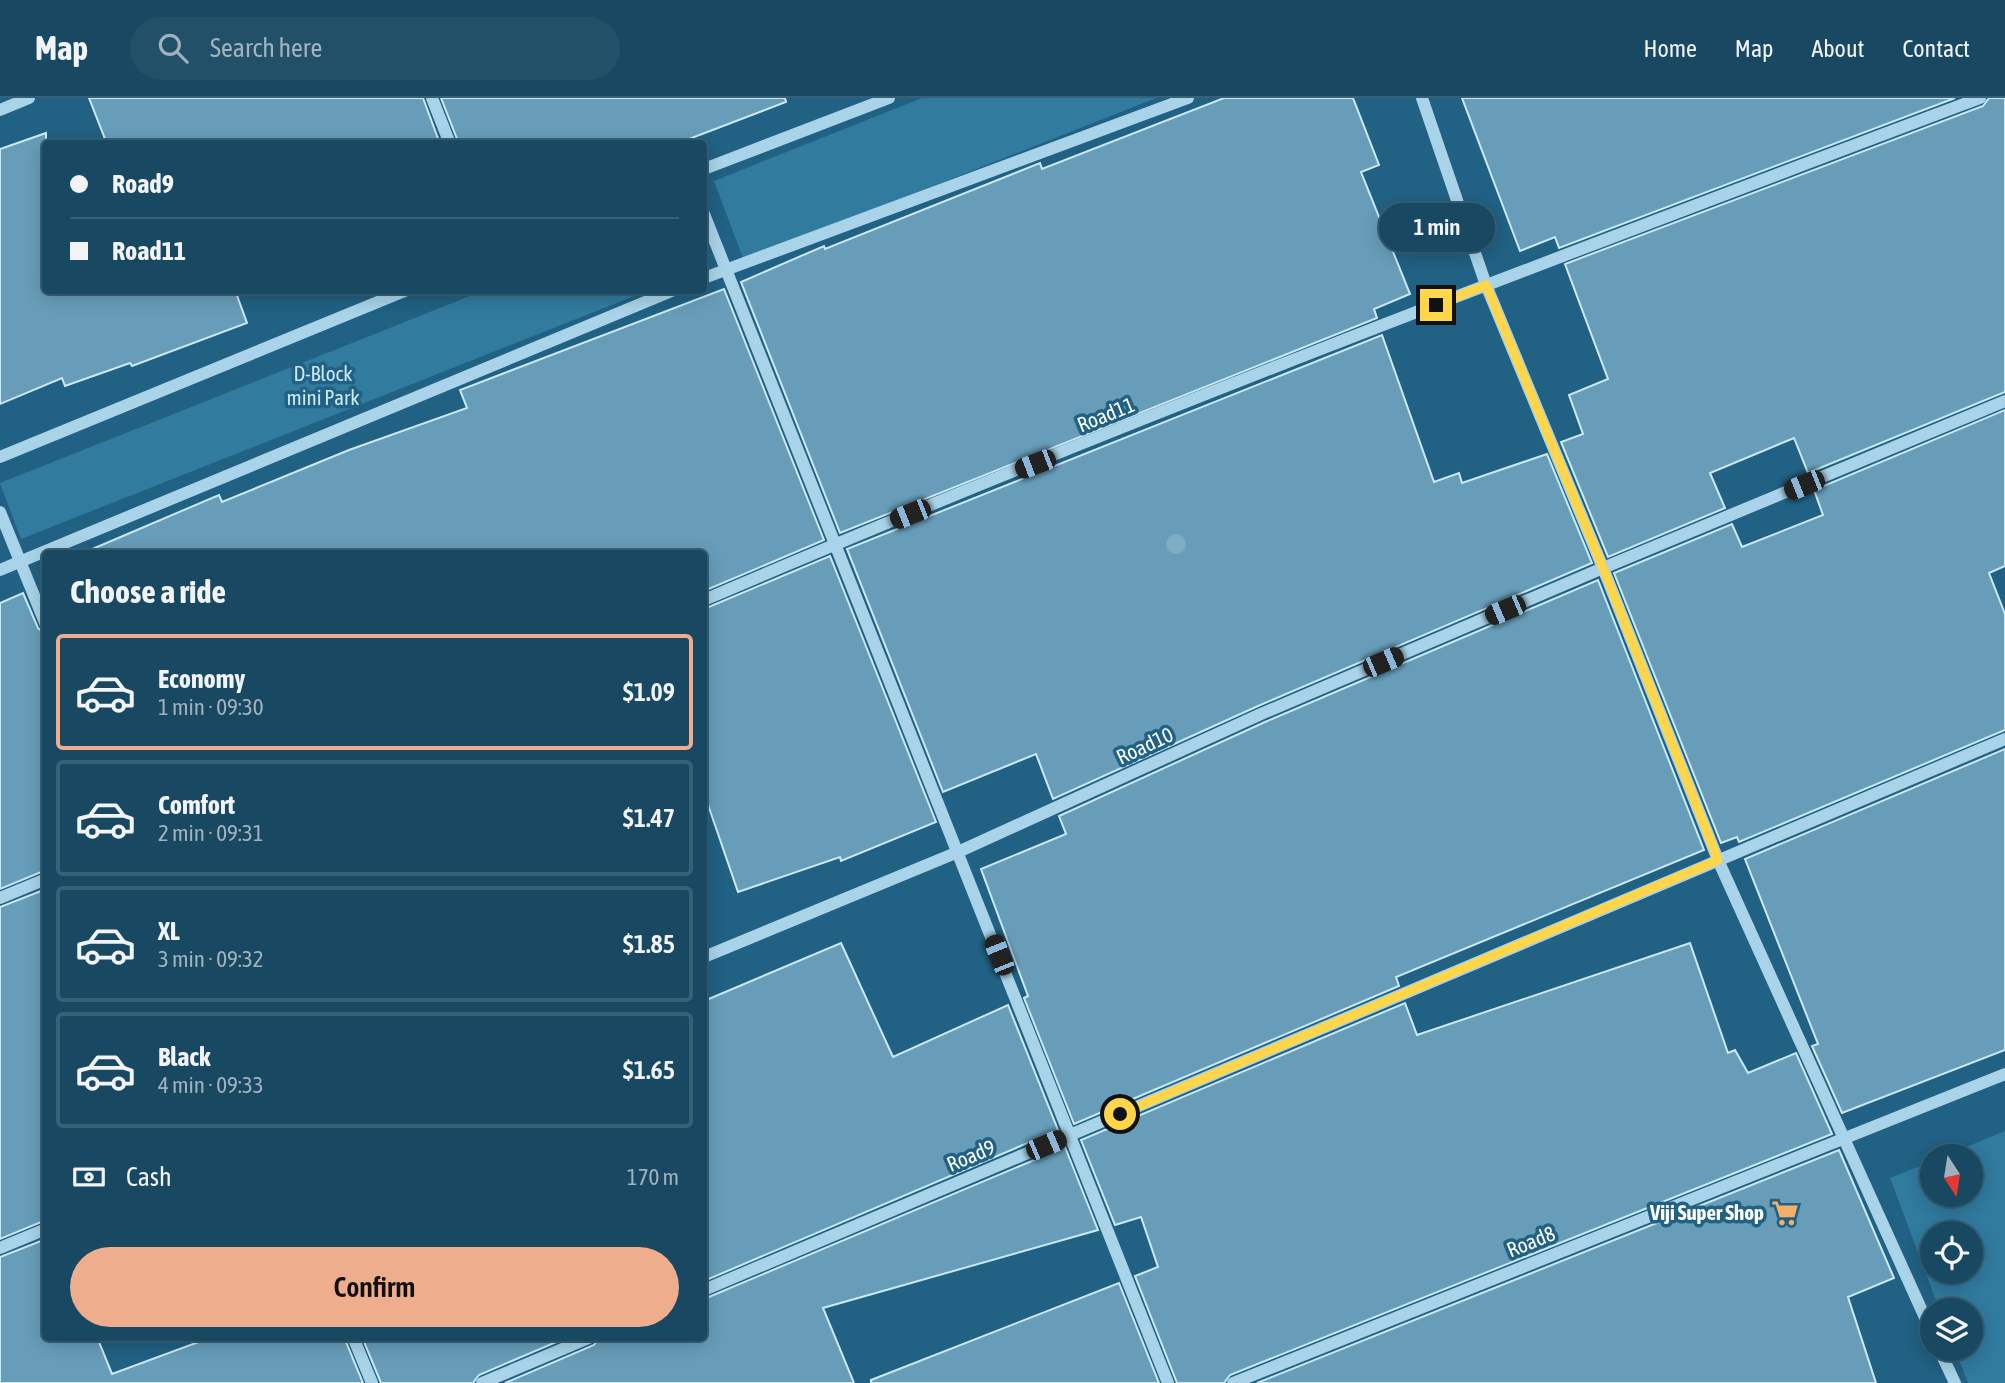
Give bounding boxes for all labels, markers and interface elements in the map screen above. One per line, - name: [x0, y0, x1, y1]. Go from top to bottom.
- search box: [130, 17, 620, 80]
- text: Map: [35, 29, 88, 67]
- icon: search: [154, 29, 192, 67]
- text: Search here: [210, 33, 322, 63]
- text: Home: [1643, 35, 1697, 62]
- text: Map: [1735, 35, 1773, 62]
- text: About: [1811, 35, 1864, 62]
- text: Contact: [1902, 35, 1970, 62]
- text: Road9: [112, 169, 174, 199]
- callout: 1 min: [1378, 204, 1494, 252]
- text: 1 min: [1414, 214, 1460, 240]
- text: Road11: [112, 236, 186, 266]
- route end: [1420, 289, 1452, 321]
- park label: D-Block mini Park: [287, 361, 359, 409]
- street label: Road11: [1073, 392, 1138, 436]
- car: [1012, 447, 1059, 481]
- car: [1781, 467, 1828, 503]
- car: [887, 496, 934, 532]
- text: Choose a ride: [70, 573, 226, 610]
- car: [1482, 592, 1529, 628]
- car: [1360, 644, 1407, 680]
- icon: car: [74, 661, 137, 724]
- text: Economy: [158, 664, 245, 694]
- text: $1.09: [623, 677, 675, 707]
- text: 1 min · 09:30: [158, 694, 264, 720]
- street label: Road10: [1112, 722, 1177, 769]
- icon: car: [74, 787, 137, 850]
- text: Comfort: [158, 790, 235, 820]
- text: $1.47: [623, 803, 675, 833]
- text: 2 min · 09:31: [158, 820, 264, 846]
- icon: car: [74, 913, 137, 976]
- text: XL: [158, 916, 180, 946]
- text: $1.85: [623, 929, 675, 959]
- car: [982, 932, 1017, 978]
- text: 3 min · 09:32: [158, 946, 264, 972]
- icon: car: [74, 1039, 137, 1102]
- text: Black: [158, 1042, 210, 1072]
- text: $1.65: [623, 1055, 675, 1085]
- text: 4 min · 09:33: [158, 1072, 264, 1098]
- route start: [1104, 1098, 1136, 1130]
- car: [1023, 1127, 1070, 1163]
- street label: Road9: [943, 1134, 998, 1176]
- north arrow: [1920, 1144, 1983, 1208]
- map controls: [1920, 1144, 1983, 1361]
- icon: cash: [70, 1158, 108, 1196]
- text: Cash: [126, 1162, 172, 1192]
- text: 170 m: [627, 1164, 679, 1190]
- supermarket icon: Viji Super Shop: [1770, 1198, 1800, 1228]
- place label: Viji Super Shop: [1649, 1200, 1764, 1224]
- street label: Road8: [1503, 1221, 1558, 1262]
- button: locate: [1920, 1221, 1983, 1284]
- button: Confirm: [70, 1247, 679, 1327]
- button: layers: [1920, 1298, 1983, 1361]

